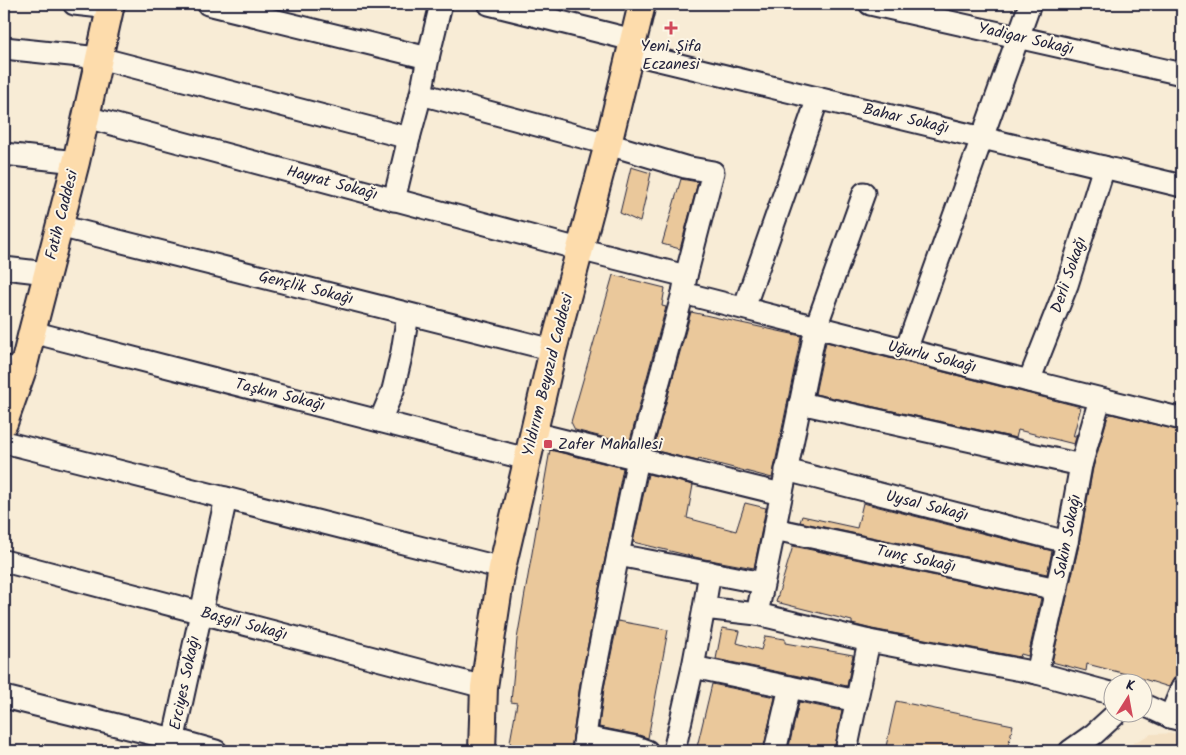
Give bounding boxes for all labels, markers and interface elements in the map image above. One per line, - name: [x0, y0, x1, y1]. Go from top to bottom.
- street label: Yadigar Sokağı: [976, 16, 1076, 62]
- marker: Yeni Şifa Eczanesi: [665, 22, 677, 34]
- place label: Yeni Şifa Eczanesi: [640, 34, 702, 77]
- street label: Bahar Sokağı: [860, 97, 952, 141]
- street label: Hayrat Sokağı: [284, 159, 380, 207]
- street label: Fatih Caddesi: [39, 166, 86, 263]
- street label: Derli Sokağı: [1044, 233, 1094, 317]
- street label: Gençlik Sokağı: [256, 264, 356, 312]
- street label: Yıldırım Beyazıd Caddesi: [516, 290, 581, 459]
- street label: Uğurlu Sokağı: [885, 334, 979, 380]
- street label: Taşkın Sokağı: [232, 372, 328, 418]
- place label: Zafer Mahallesi: [558, 432, 663, 457]
- marker: Zafer Mahallesi: [542, 438, 554, 450]
- street label: Uysal Sokağı: [883, 484, 971, 528]
- street label: Sakin Sokağı: [1048, 492, 1088, 580]
- street label: Tunç Sokağı: [874, 538, 958, 580]
- street label: Başgil Sokağı: [198, 600, 290, 648]
- street label: Erciyes Sokağı: [163, 633, 207, 733]
- north arrow: [1104, 672, 1154, 722]
- text: K: [1124, 675, 1137, 698]

